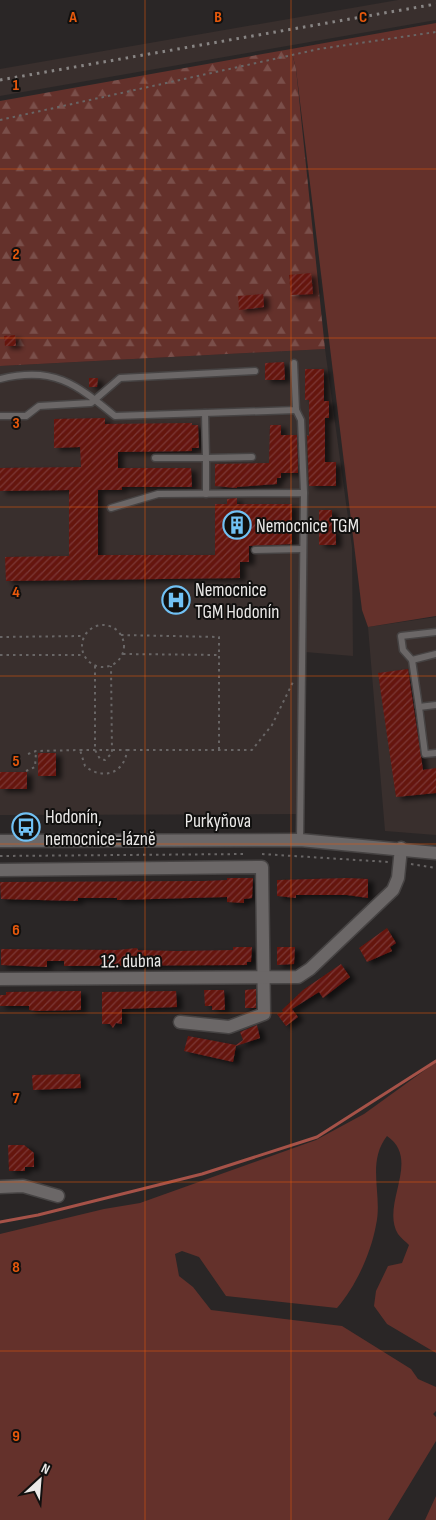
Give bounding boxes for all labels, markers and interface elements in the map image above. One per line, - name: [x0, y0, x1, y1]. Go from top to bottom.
- text: A: [68, 8, 77, 27]
- text: B: [214, 8, 222, 27]
- text: C: [359, 8, 367, 27]
- text: 1: [13, 76, 20, 95]
- text: 2: [12, 245, 20, 264]
- text: 3: [12, 414, 20, 433]
- building icon: Nemocnice TGM: [222, 510, 252, 540]
- place label: Nemocnice TGM: [256, 515, 359, 538]
- place label: Nemocnice TGM Hodonín: [195, 579, 279, 624]
- text: 4: [12, 583, 20, 602]
- hospital icon: Nemocnice TGM Hodonín: [161, 585, 191, 615]
- text: 5: [12, 752, 20, 771]
- place label: Hodonín, nemocnice-lázně: [45, 806, 156, 851]
- street label: Purkyňova: [185, 810, 251, 833]
- bus stop icon: Hodonín, nemocnice-lázně: [11, 812, 41, 842]
- text: 6: [12, 921, 20, 940]
- street label: 12. dubna: [101, 949, 161, 974]
- text: 7: [13, 1089, 20, 1108]
- text: 8: [12, 1258, 20, 1277]
- text: 9: [12, 1427, 20, 1446]
- north arrow: [15, 1455, 65, 1505]
- text: N: [38, 1459, 53, 1478]

